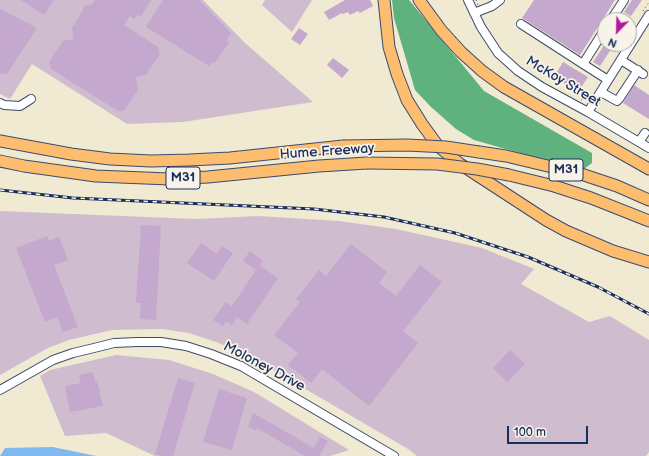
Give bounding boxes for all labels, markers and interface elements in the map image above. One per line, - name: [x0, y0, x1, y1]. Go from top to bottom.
- north arrow: [597, 12, 637, 52]
- text: N: [606, 35, 619, 50]
- street label: McKoy Street: [522, 53, 604, 111]
- street label: Hume Freeway: [279, 140, 375, 164]
- road number: M31: [549, 159, 583, 181]
- road number: M31: [166, 167, 200, 189]
- street label: Moloney Drive: [220, 338, 308, 396]
- scale bar: [509, 418, 590, 444]
- text: 100 m: [514, 425, 546, 440]

